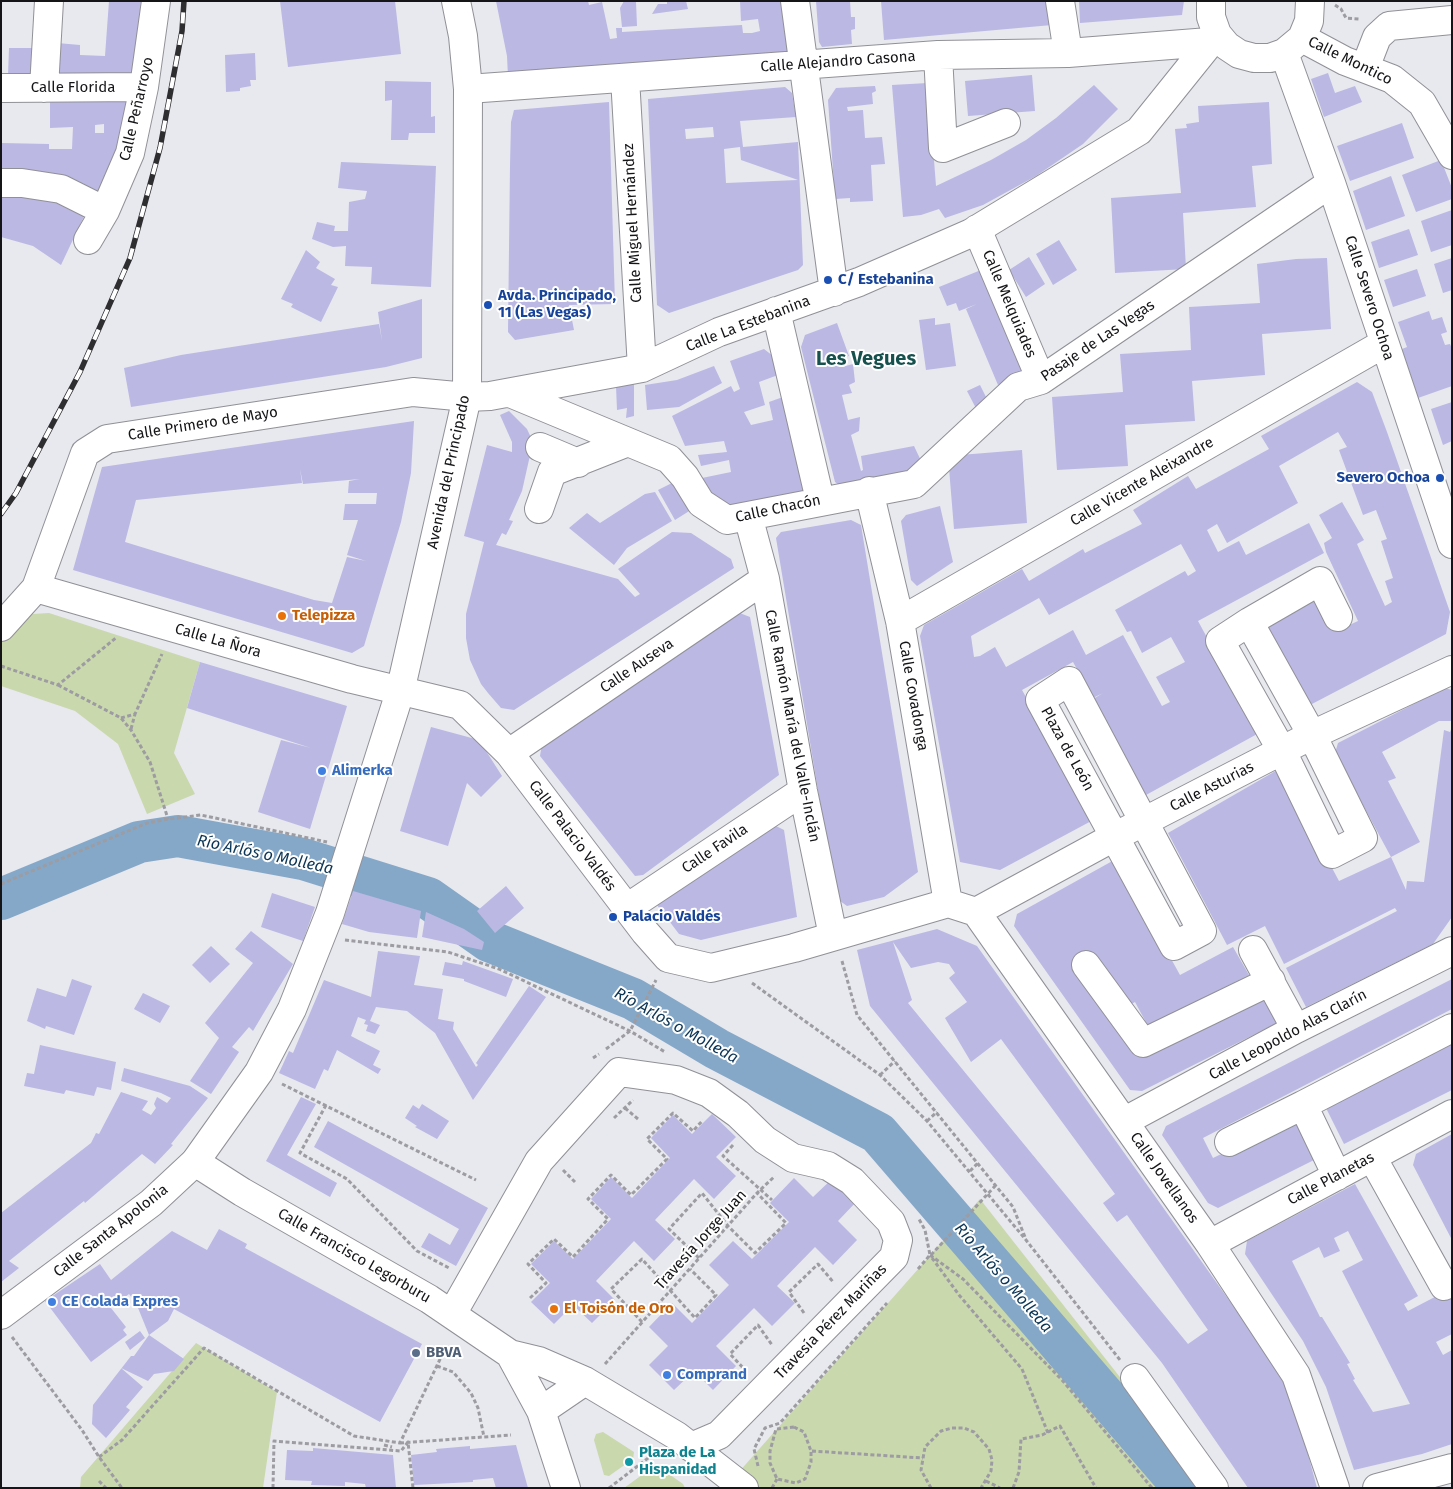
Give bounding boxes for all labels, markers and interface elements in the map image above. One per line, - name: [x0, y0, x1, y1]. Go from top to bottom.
- street label: Calle Montico: [1305, 33, 1395, 89]
- street label: Calle Alejandro Casona: [760, 48, 916, 76]
- street label: Calle Peñarroyo: [116, 55, 158, 163]
- street label: Calle Florida: [31, 79, 115, 97]
- street label: Calle Miguel Hernández: [620, 143, 646, 303]
- street label: Calle Severo Ochoa: [1340, 233, 1398, 363]
- street label: Calle Melquiades: [978, 247, 1040, 361]
- place label: C/ Estebanina: [838, 271, 934, 289]
- marker: C/ Estebanina: [822, 274, 834, 286]
- place label: Avda. Principado, 11 (Las Vegas): [498, 287, 616, 322]
- street label: Calle La Estebanina: [683, 292, 813, 356]
- street label: Pasaje de Las Vegas: [1038, 296, 1158, 386]
- marker: Avda. Principado, 11 (Las Vegas): [482, 299, 494, 311]
- district label: Les Vegues: [816, 347, 916, 371]
- street label: Avenida del Principado: [424, 393, 474, 551]
- street label: Calle Primero de Mayo: [127, 403, 279, 445]
- street label: Calle Vicente Aleixandre: [1067, 434, 1217, 530]
- place label: Severo Ochoa: [1336, 469, 1430, 487]
- marker: Severo Ochoa: [1434, 472, 1446, 484]
- street label: Calle Chacón: [734, 491, 822, 527]
- place label: Telepizza: [292, 607, 355, 625]
- street label: Calle Ramón María del Valle-Inclán: [761, 608, 823, 844]
- marker: Telepizza: [276, 610, 288, 622]
- street label: Calle La Ñora: [173, 620, 263, 662]
- street label: Calle Auseva: [597, 635, 677, 697]
- street label: Calle Covadonga: [894, 640, 932, 752]
- street label: Plaza de León: [1036, 704, 1098, 794]
- street label: Calle Asturias: [1167, 758, 1257, 816]
- place label: Alimerka: [332, 762, 393, 780]
- marker: Alimerka: [316, 765, 328, 777]
- street label: Calle Palacio Valdés: [525, 777, 619, 895]
- street label: Calle Favila: [679, 820, 751, 878]
- water label: Río Arlós o Molleda: [195, 831, 335, 879]
- place label: Palacio Valdés: [623, 908, 721, 926]
- marker: Palacio Valdés: [607, 911, 619, 923]
- water label: Río Arlós o Molleda: [611, 984, 741, 1068]
- street label: Calle Leopoldo Alas Clarín: [1206, 986, 1370, 1084]
- street label: Calle Jovellanos: [1126, 1129, 1202, 1227]
- street label: Calle Planetas: [1285, 1149, 1377, 1209]
- street label: Calle Santa Apolonia: [50, 1181, 172, 1281]
- street label: Travesía Jorge Juan: [651, 1186, 751, 1294]
- street label: Calle Francisco Legorburu: [274, 1205, 434, 1307]
- water label: Río Arlós o Molleda: [950, 1219, 1056, 1337]
- street label: Travesía Pérez Mariñas: [771, 1261, 891, 1383]
- place label: CE Colada Expres: [62, 1293, 178, 1311]
- marker: CE Colada Expres: [46, 1296, 58, 1308]
- place label: El Toisón de Oro: [564, 1300, 674, 1318]
- marker: El Toisón de Oro: [548, 1303, 560, 1315]
- place label: BBVA: [426, 1344, 461, 1362]
- marker: BBVA: [410, 1347, 422, 1359]
- place label: Comprand: [677, 1366, 747, 1384]
- marker: Comprand: [661, 1369, 673, 1381]
- place label: Plaza de La Hispanidad: [639, 1444, 717, 1479]
- marker: Plaza de La Hispanidad: [623, 1456, 635, 1468]

